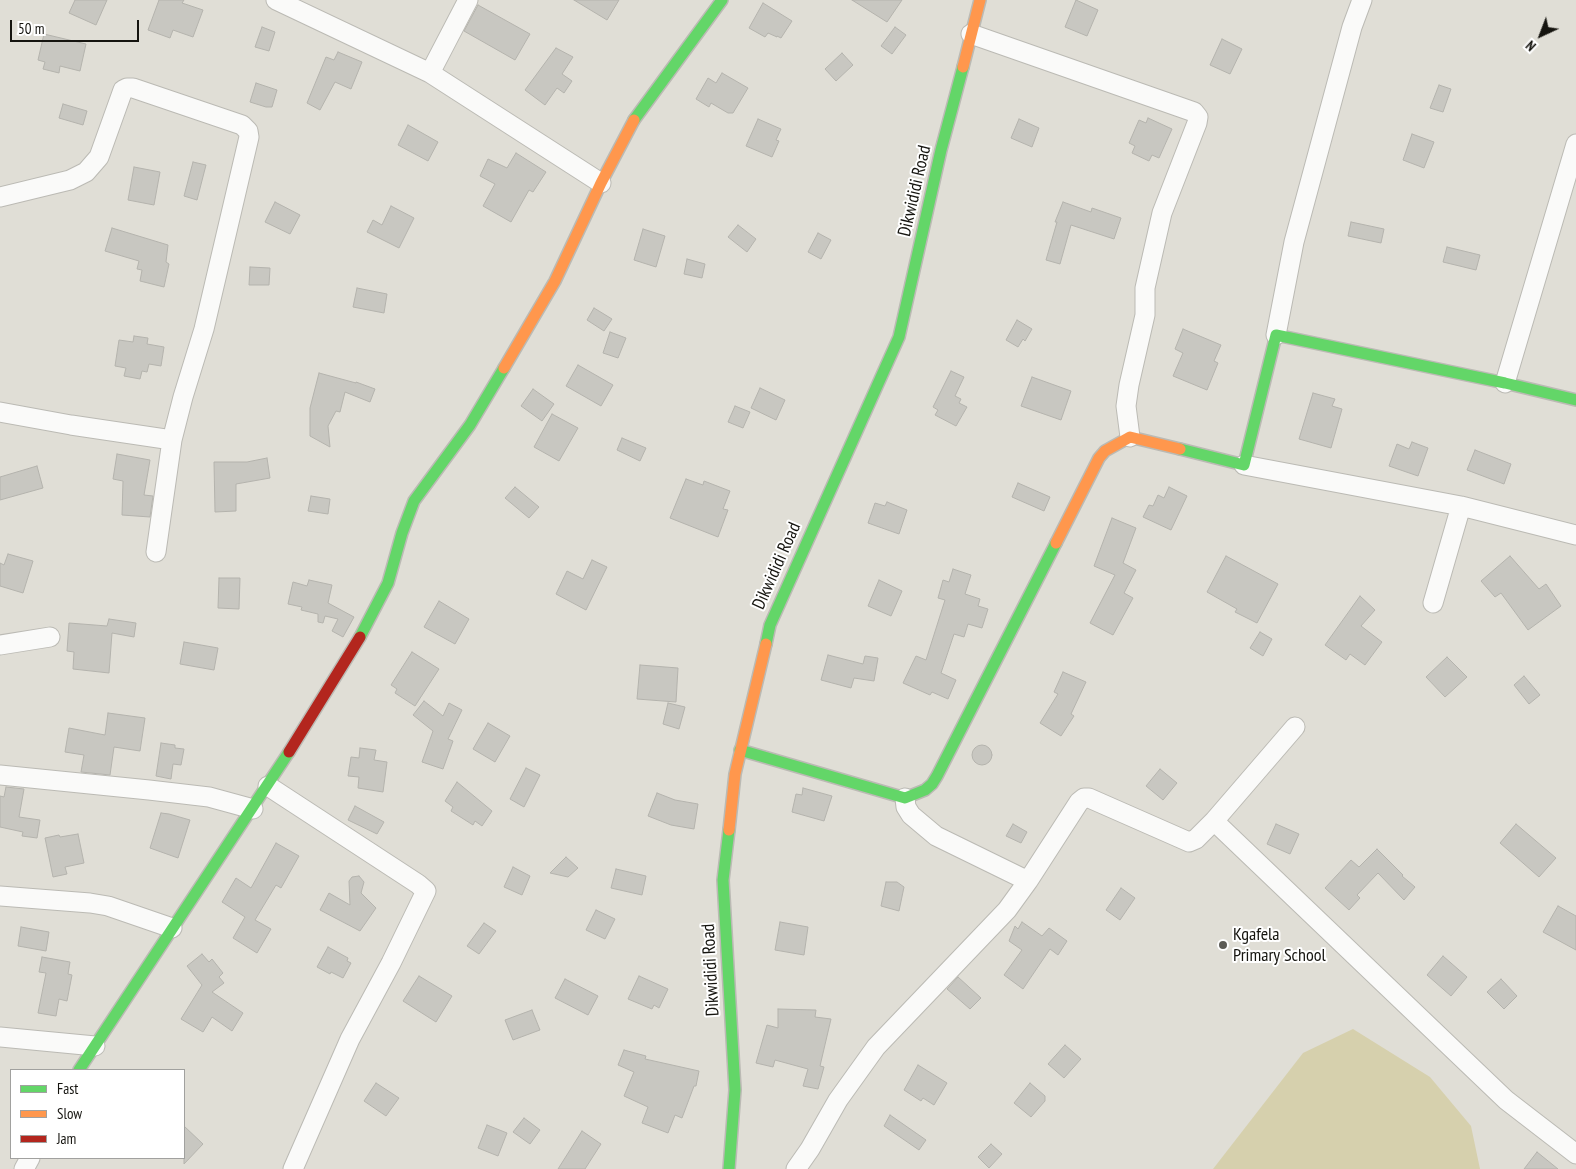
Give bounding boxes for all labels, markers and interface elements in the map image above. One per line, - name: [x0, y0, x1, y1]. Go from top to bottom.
- scale bar: [12, 10, 141, 42]
- north arrow: [1516, 10, 1566, 60]
- text: 50 m: [18, 19, 44, 38]
- text: N: [1522, 37, 1540, 55]
- street label: Dikwididi Road: [894, 143, 936, 239]
- street label: Dikwididi Road: [748, 519, 806, 613]
- street label: Dikwididi Road: [698, 923, 724, 1017]
- place label: Kgafela Primary School: [1233, 924, 1326, 966]
- marker: Kgafela Primary School: [1217, 939, 1229, 951]
- legend: [10, 1069, 185, 1159]
- text: Fast: [57, 1079, 78, 1098]
- text: Slow: [57, 1104, 82, 1123]
- text: Jam: [57, 1129, 76, 1148]

